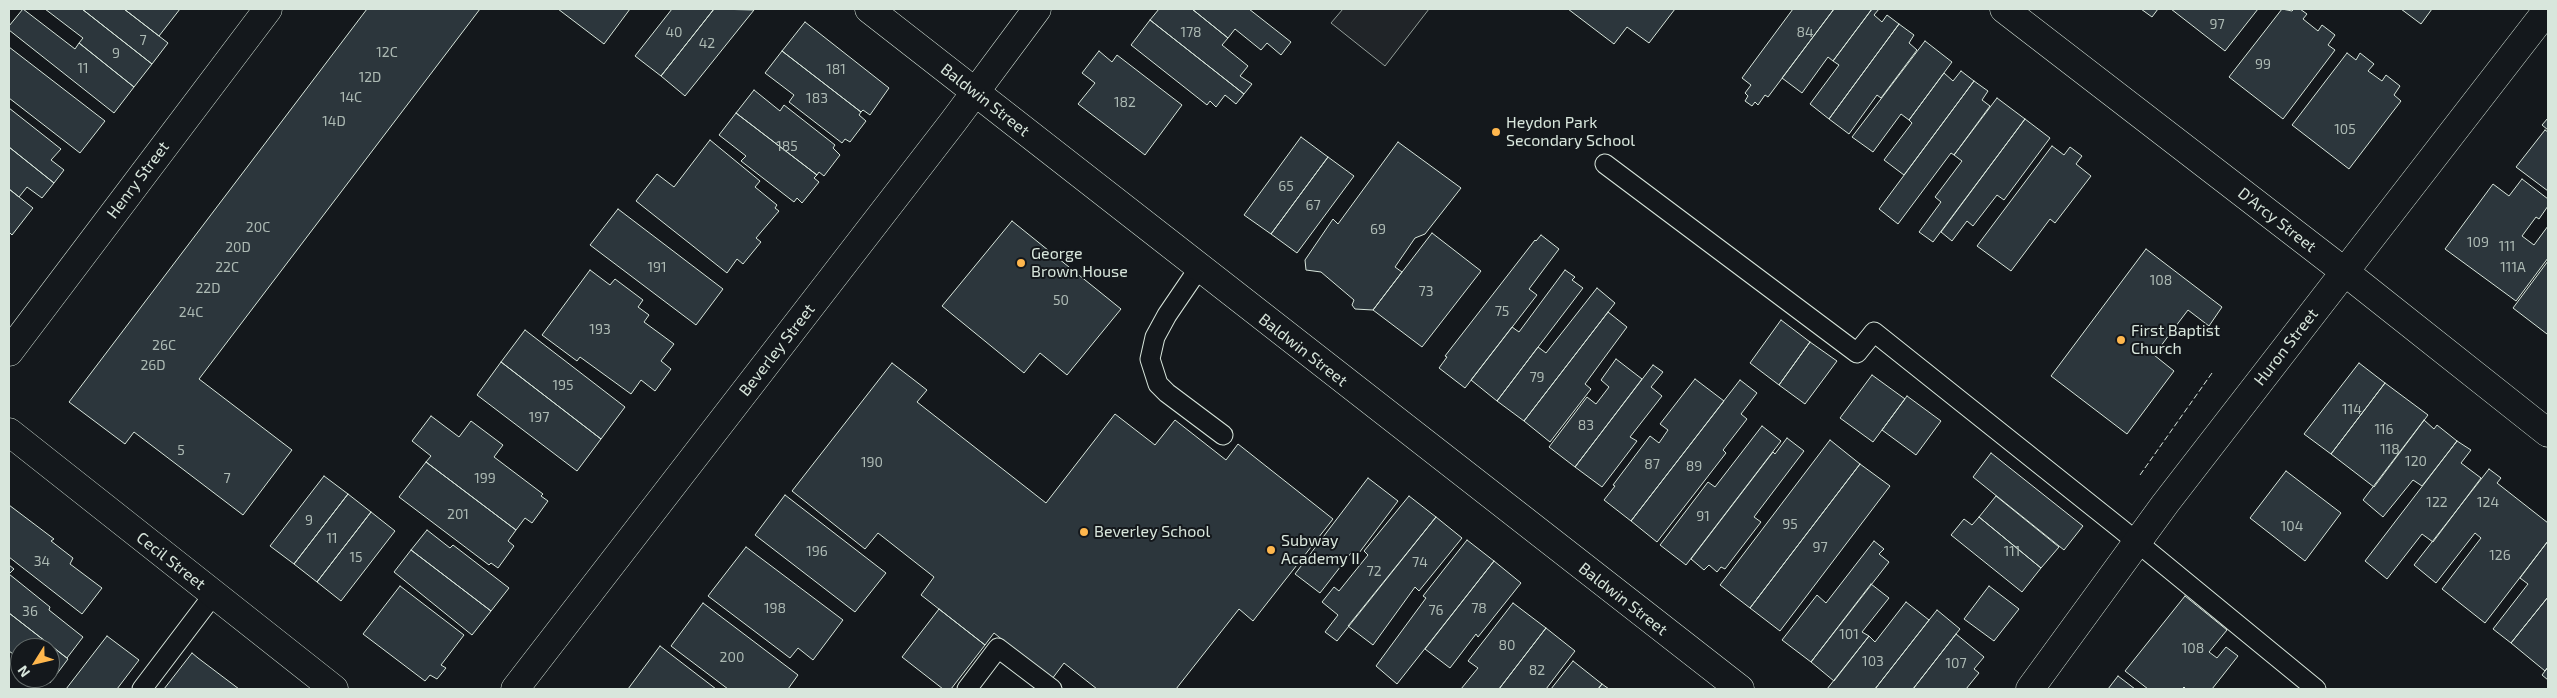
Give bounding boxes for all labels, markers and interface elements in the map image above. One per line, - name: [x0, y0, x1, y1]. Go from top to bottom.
- house number: 97: [2209, 16, 2225, 32]
- house number: 40: [665, 24, 683, 40]
- house number: 178: [1180, 24, 1202, 40]
- house number: 84: [1796, 24, 1814, 40]
- house number: 7: [139, 32, 147, 48]
- house number: 42: [699, 35, 715, 51]
- house number: 12C: [376, 44, 398, 60]
- house number: 9: [112, 45, 120, 61]
- house number: 99: [2255, 56, 2271, 72]
- street label: Baldwin Street: [937, 59, 1033, 141]
- house number: 11: [77, 60, 89, 76]
- house number: 181: [826, 61, 846, 77]
- house number: 12D: [359, 69, 381, 85]
- house number: 14C: [340, 89, 362, 105]
- house number: 183: [806, 90, 828, 106]
- house number: 182: [1114, 94, 1136, 110]
- house number: 14D: [322, 113, 346, 129]
- place label: Heydon Park Secondary School: [1506, 113, 1635, 151]
- house number: 105: [2334, 121, 2356, 137]
- marker: Heydon Park Secondary School: [1490, 126, 1502, 138]
- street label: Henry Street: [103, 138, 173, 222]
- house number: 185: [776, 138, 798, 154]
- house number: 65: [1278, 178, 1294, 194]
- street label: D'Arcy Street: [2234, 184, 2320, 256]
- house number: 67: [1305, 197, 1321, 213]
- house number: 20C: [246, 219, 270, 235]
- house number: 69: [1370, 221, 1386, 237]
- house number: 109: [2467, 234, 2489, 250]
- house number: 111: [2499, 238, 2515, 254]
- house number: 20D: [225, 239, 251, 255]
- place label: George Brown House: [1031, 244, 1128, 282]
- marker: George Brown House: [1015, 257, 1027, 269]
- house number: 22C: [215, 259, 239, 275]
- house number: 191: [647, 259, 667, 275]
- house number: 111A: [2500, 259, 2526, 275]
- house number: 108: [2150, 272, 2172, 288]
- house number: 22D: [195, 280, 221, 296]
- house number: 73: [1419, 283, 1433, 299]
- house number: 50: [1053, 292, 1069, 308]
- street label: Beverley Street: [735, 300, 819, 400]
- house number: 75: [1495, 303, 1509, 319]
- house number: 24C: [179, 304, 203, 320]
- street label: Huron Street: [2250, 305, 2322, 389]
- street label: Baldwin Street: [1255, 309, 1351, 391]
- house number: 193: [589, 321, 611, 337]
- place label: First Baptist Church: [2131, 321, 2220, 359]
- marker: First Baptist Church: [2115, 334, 2127, 346]
- house number: 26C: [152, 337, 176, 353]
- house number: 26D: [140, 357, 166, 373]
- house number: 79: [1529, 369, 1545, 385]
- house number: 195: [552, 377, 574, 393]
- house number: 114: [2342, 401, 2362, 417]
- house number: 197: [529, 409, 549, 425]
- house number: 83: [1578, 417, 1594, 433]
- house number: 116: [2374, 421, 2394, 437]
- house number: 118: [2380, 441, 2400, 457]
- house number: 5: [177, 442, 185, 458]
- house number: 120: [2405, 453, 2427, 469]
- house number: 190: [861, 454, 883, 470]
- house number: 87: [1644, 456, 1660, 472]
- house number: 89: [1686, 458, 1702, 474]
- house number: 7: [223, 470, 231, 486]
- house number: 199: [474, 470, 496, 486]
- house number: 122: [2426, 494, 2448, 510]
- house number: 124: [2477, 494, 2499, 510]
- house number: 201: [447, 506, 469, 522]
- house number: 91: [1696, 508, 1710, 524]
- house number: 9: [305, 512, 313, 528]
- house number: 95: [1782, 516, 1798, 532]
- house number: 104: [2281, 518, 2303, 534]
- place label: Beverley School: [1094, 522, 1210, 542]
- marker: Beverley School: [1078, 526, 1090, 538]
- street label: Cecil Street: [133, 528, 209, 594]
- house number: 11: [326, 530, 338, 546]
- place label: Subway Academy II: [1281, 531, 1360, 569]
- house number: 97: [1812, 539, 1828, 555]
- house number: 196: [806, 543, 828, 559]
- house number: 111: [2004, 543, 2020, 559]
- marker: Subway Academy II: [1265, 544, 1277, 556]
- house number: 126: [2489, 547, 2511, 563]
- house number: 15: [349, 549, 363, 565]
- house number: 34: [34, 553, 50, 569]
- house number: 74: [1412, 554, 1428, 570]
- street label: Baldwin Street: [1575, 558, 1671, 640]
- house number: 72: [1366, 563, 1382, 579]
- house number: 198: [764, 600, 786, 616]
- house number: 78: [1471, 600, 1487, 616]
- house number: 76: [1428, 602, 1444, 618]
- house number: 36: [22, 603, 38, 619]
- house number: 101: [1839, 626, 1859, 642]
- house number: 80: [1499, 637, 1515, 653]
- north arrow: [10, 638, 60, 688]
- house number: 108: [2182, 640, 2204, 656]
- house number: 200: [720, 649, 744, 665]
- house number: 103: [1862, 653, 1884, 669]
- house number: 107: [1945, 655, 1967, 671]
- text: N: [13, 662, 33, 681]
- house number: 82: [1529, 662, 1545, 678]

